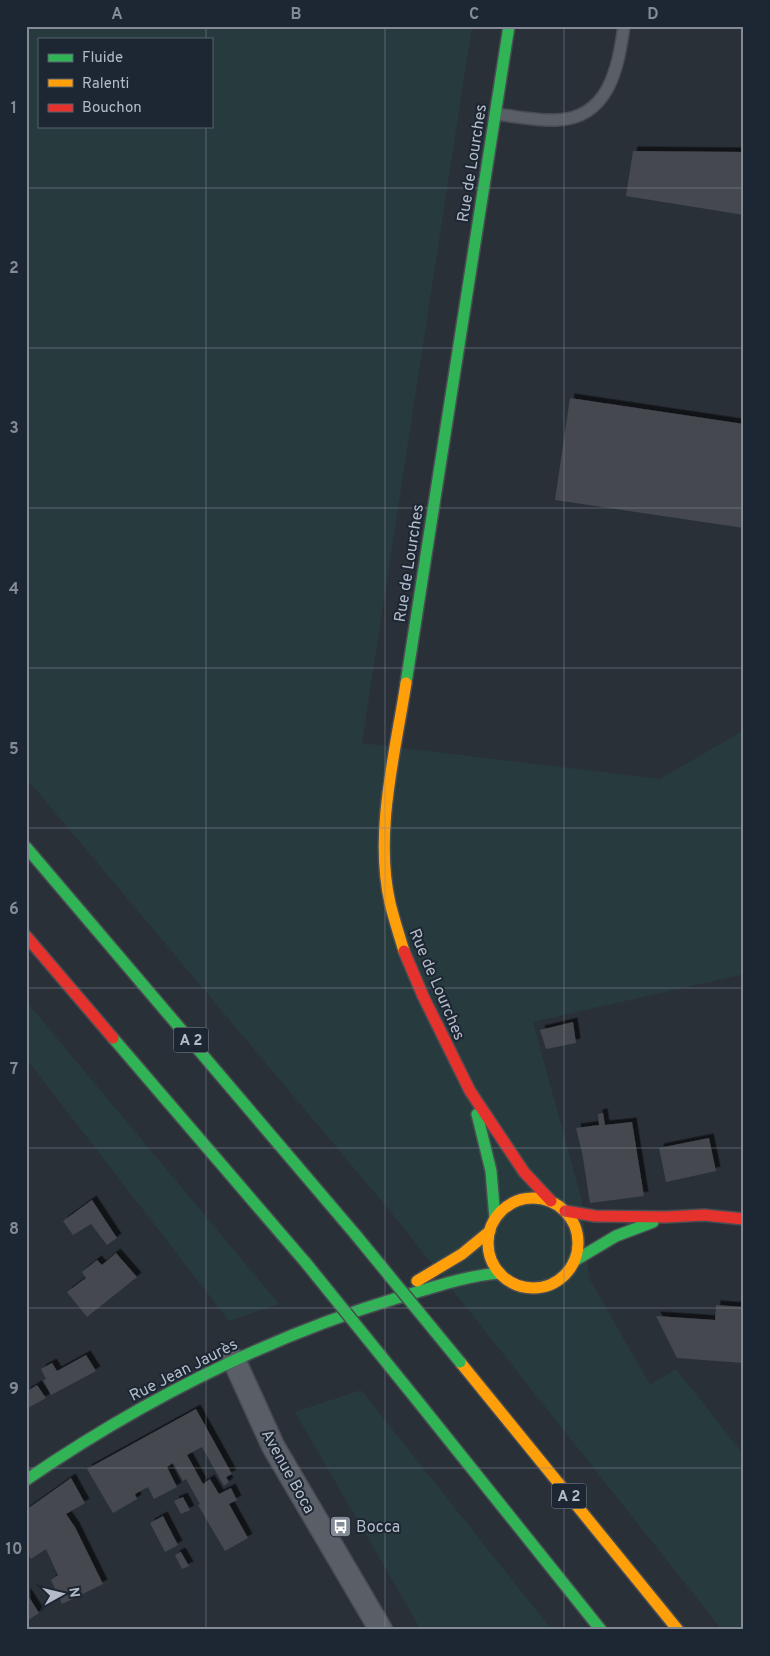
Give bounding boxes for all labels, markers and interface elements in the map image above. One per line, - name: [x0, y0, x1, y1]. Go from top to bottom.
- text: A: [111, 5, 123, 25]
- text: B: [290, 5, 302, 25]
- text: C: [469, 5, 479, 25]
- text: D: [647, 5, 659, 25]
- legend: [38, 38, 212, 128]
- text: Fluide: [82, 49, 123, 68]
- text: Ralenti: [82, 75, 129, 94]
- text: 1: [11, 99, 17, 119]
- text: Bouchon: [82, 99, 142, 118]
- street label: Rue de Lourches: [454, 103, 492, 224]
- text: 2: [9, 259, 19, 279]
- text: 3: [9, 419, 19, 439]
- street label: Rue de Lourches: [391, 503, 429, 624]
- text: 4: [9, 580, 19, 600]
- text: 5: [9, 740, 19, 760]
- text: 6: [9, 900, 19, 920]
- street label: Rue de Lourches: [404, 926, 469, 1043]
- road number: A 2: [174, 1028, 208, 1052]
- text: 7: [10, 1060, 18, 1080]
- text: 8: [9, 1220, 19, 1240]
- street label: Rue Jean Jaurès: [126, 1335, 241, 1407]
- text: 9: [9, 1380, 19, 1400]
- street label: Avenue Boca: [256, 1426, 319, 1518]
- road number: A 2: [552, 1484, 586, 1508]
- bus stop icon: Bocca: [328, 1514, 352, 1538]
- place label: Bocca: [356, 1518, 400, 1538]
- text: 10: [6, 1540, 22, 1560]
- north arrow: [38, 1568, 88, 1618]
- text: N: [64, 1586, 83, 1599]

